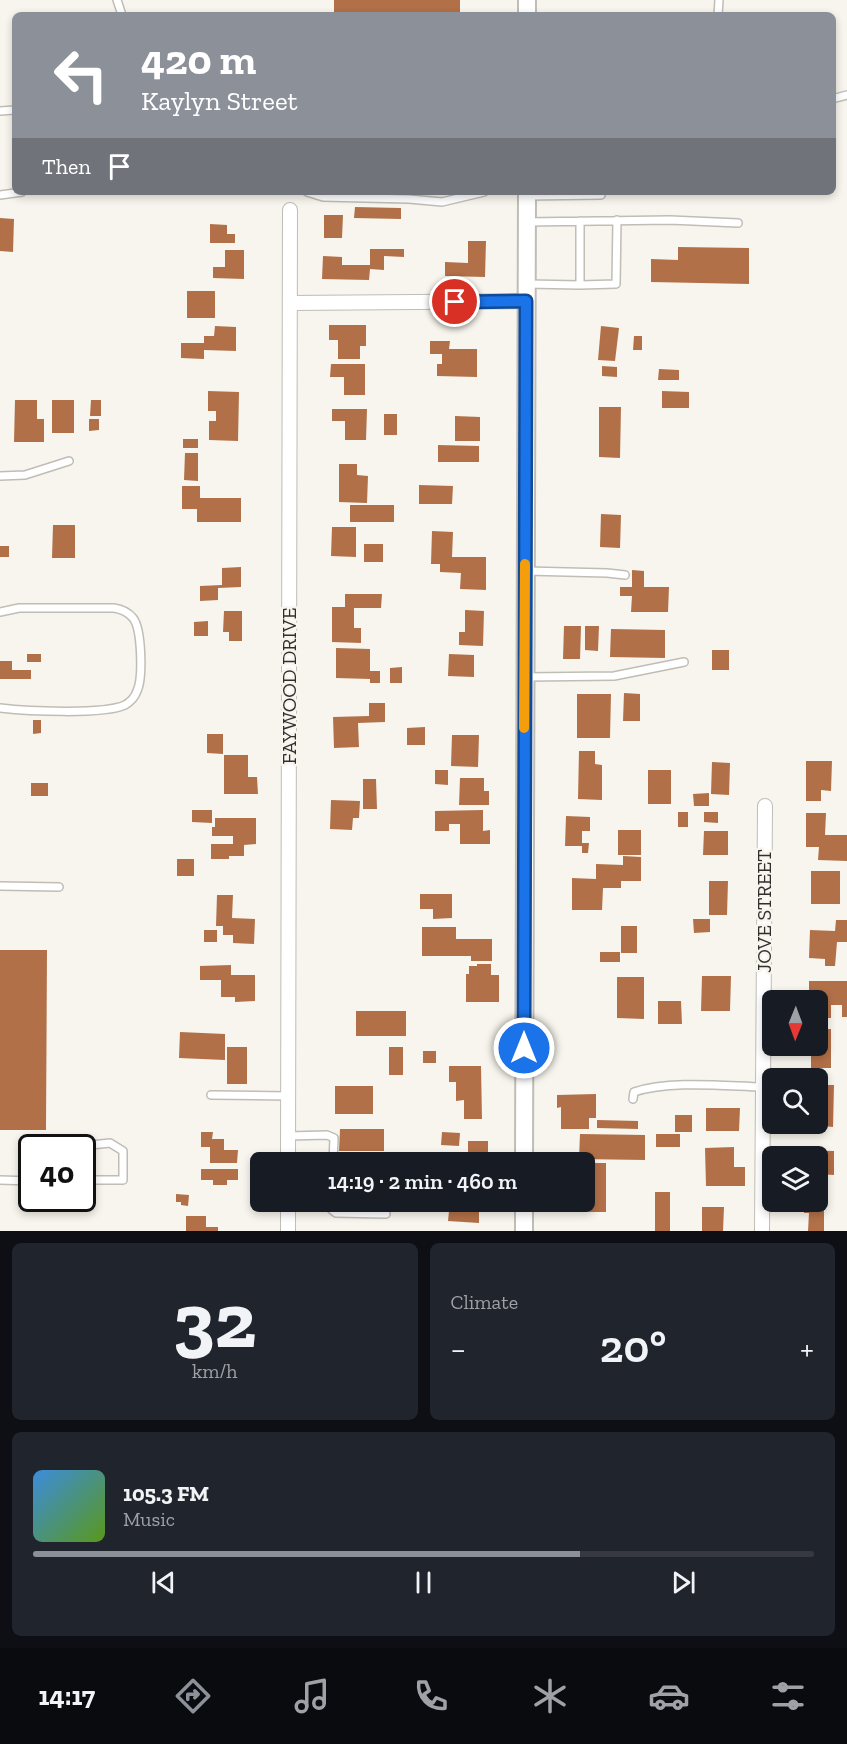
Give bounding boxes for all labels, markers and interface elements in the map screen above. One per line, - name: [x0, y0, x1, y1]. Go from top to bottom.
- text: 420 m: [141, 34, 256, 85]
- icon: left: [42, 36, 120, 114]
- text: Kaylyn Street: [141, 85, 298, 117]
- icon: arrive: [103, 150, 136, 183]
- text: Then: [42, 153, 91, 180]
- pin: [429, 276, 480, 327]
- icon: arrive: [438, 285, 471, 318]
- street label: FAYWOOD DRIVE: [277, 607, 301, 765]
- street label: JOVE STREET: [752, 849, 776, 973]
- north arrow: [762, 990, 828, 1056]
- map controls: [762, 990, 828, 1212]
- position arrow: [492, 1016, 556, 1080]
- button: search: [762, 1068, 828, 1134]
- speed limit sign: 40: [18, 1134, 96, 1212]
- button: layers: [762, 1146, 828, 1212]
- text: 14:19 · 2 min · 460 m: [328, 1168, 517, 1195]
- text: 32: [173, 1273, 256, 1367]
- text: Climate: [451, 1290, 518, 1314]
- text: 20°: [600, 1320, 666, 1374]
- text: −: [451, 1329, 466, 1368]
- text: +: [800, 1329, 814, 1368]
- text: km/h: [192, 1359, 238, 1383]
- text: 105.3 FM: [123, 1480, 209, 1507]
- text: Music: [123, 1507, 175, 1531]
- icon: previous: [147, 1566, 180, 1599]
- icon: pause: [407, 1566, 440, 1599]
- icon: next: [667, 1566, 700, 1599]
- icon: directions: [172, 1675, 214, 1717]
- icon: music: [291, 1675, 333, 1717]
- icon: phone: [410, 1675, 452, 1717]
- icon: climate: [529, 1675, 571, 1717]
- icon: car: [648, 1675, 690, 1717]
- icon: filters: [767, 1675, 809, 1717]
- text: 14:17: [38, 1680, 95, 1712]

